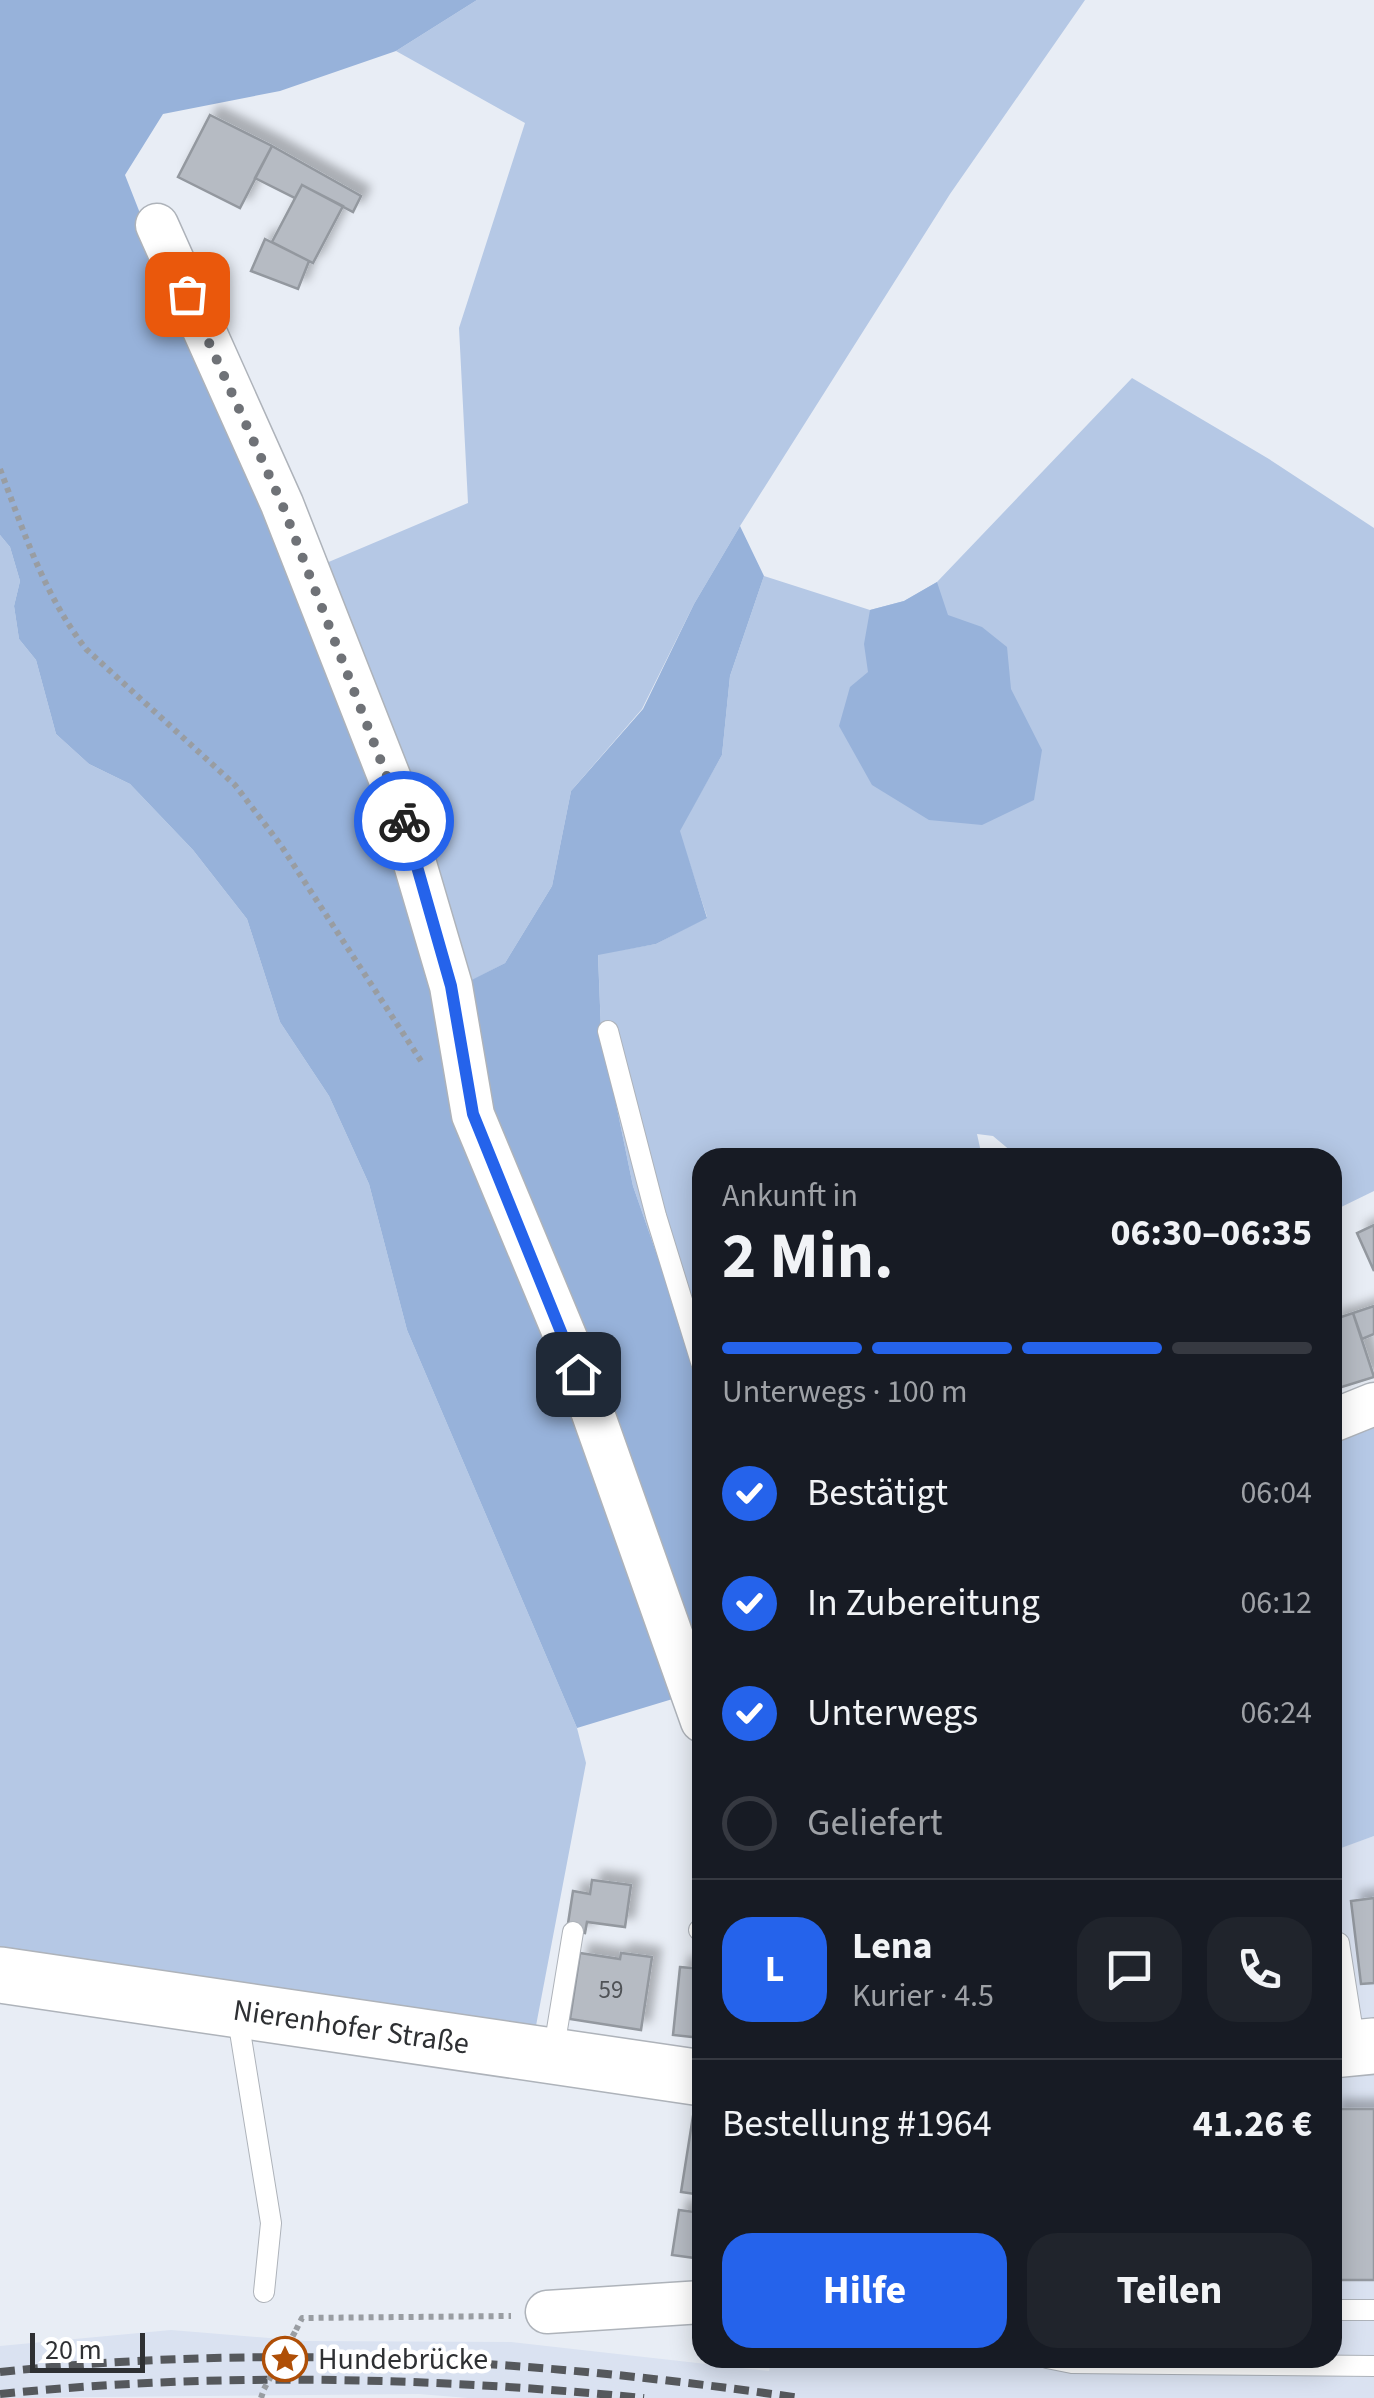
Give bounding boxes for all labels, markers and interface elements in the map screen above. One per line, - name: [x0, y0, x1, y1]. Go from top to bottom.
- pin: [145, 252, 230, 337]
- icon: bag: [160, 267, 215, 322]
- courier: [354, 771, 454, 871]
- icon: bike: [377, 794, 432, 849]
- text: Ankunft in: [722, 1173, 858, 1219]
- text: 06:30–06:35: [1110, 1206, 1312, 1260]
- text: 2 Min.: [722, 1210, 893, 1303]
- pin: [536, 1332, 621, 1417]
- icon: home: [551, 1347, 606, 1402]
- text: Unterwegs · 100 m: [722, 1369, 968, 1415]
- icon: check: [722, 1466, 777, 1521]
- text: Bestätigt: [807, 1466, 948, 1520]
- text: 06:04: [1240, 1470, 1312, 1516]
- icon: check: [722, 1576, 777, 1631]
- text: In Zubereitung: [807, 1576, 1040, 1630]
- text: 06:12: [1240, 1580, 1312, 1626]
- icon: check: [722, 1686, 777, 1741]
- text: Unterwegs: [807, 1686, 978, 1740]
- text: 06:24: [1240, 1690, 1312, 1736]
- text: Geliefert: [807, 1796, 943, 1850]
- button: chat: [1077, 1917, 1182, 2022]
- button: phone: [1207, 1917, 1312, 2022]
- text: Lena: [852, 1919, 933, 1973]
- text: L: [765, 1942, 784, 1996]
- house number: 59: [599, 1972, 623, 2008]
- text: Kurier · 4.5: [852, 1973, 994, 2019]
- street label: Nierenhofer Straße: [230, 1988, 472, 2066]
- text: Bestellung #1964: [722, 2097, 992, 2151]
- text: 41.26 €: [1193, 2097, 1312, 2151]
- button: Hilfe: [722, 2233, 1007, 2348]
- button: Teilen: [1027, 2233, 1312, 2348]
- scale bar: [30, 2328, 145, 2372]
- text: 20 m: [45, 2330, 102, 2370]
- place icon: Hundebrücke: [262, 2336, 308, 2382]
- place label: Hundebrücke: [318, 2338, 488, 2381]

